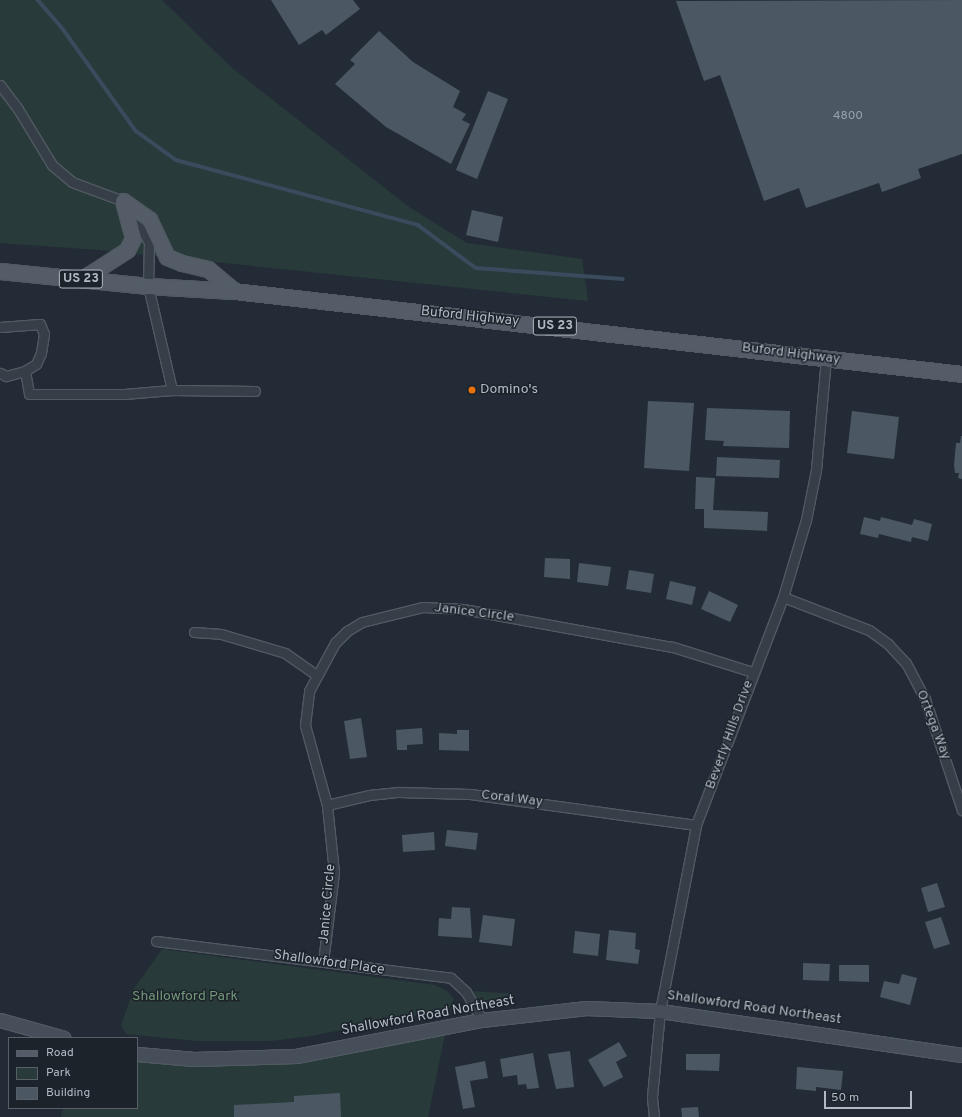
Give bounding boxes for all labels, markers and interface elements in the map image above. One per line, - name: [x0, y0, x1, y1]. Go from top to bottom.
- house number: 4800: [833, 110, 863, 124]
- road number: US 23: [58, 268, 104, 290]
- street label: Buford Highway: [420, 303, 520, 331]
- road number: US 23: [532, 315, 578, 337]
- street label: Buford Highway: [741, 340, 841, 368]
- place label: Domino's: [480, 382, 538, 398]
- marker: Domino's: [467, 385, 477, 395]
- street label: Janice Circle: [433, 600, 515, 626]
- street label: Beverly Hills Drive: [702, 678, 758, 792]
- street label: Ortega Way: [912, 688, 954, 762]
- street label: Coral Way: [480, 787, 544, 811]
- street label: Janice Circle: [316, 863, 340, 945]
- street label: Shallowford Place: [273, 947, 385, 979]
- street label: Shallowford Road Northeast: [666, 987, 842, 1029]
- park label: Shallowford Park: [132, 989, 238, 1005]
- street label: Shallowford Road Northeast: [340, 992, 516, 1040]
- legend: [8, 1037, 138, 1109]
- text: Road: [46, 1045, 74, 1061]
- text: Park: [46, 1065, 71, 1081]
- scale bar: [826, 1083, 914, 1109]
- text: Building: [46, 1085, 90, 1101]
- text: 50 m: [831, 1090, 859, 1106]

